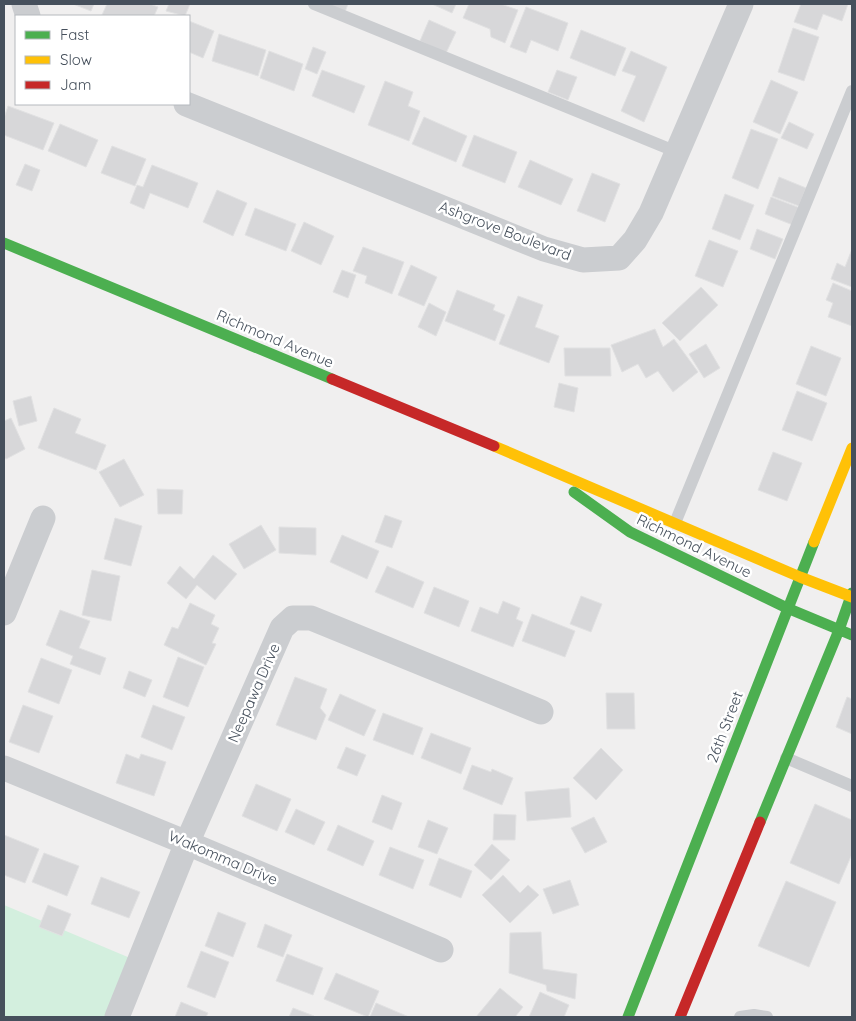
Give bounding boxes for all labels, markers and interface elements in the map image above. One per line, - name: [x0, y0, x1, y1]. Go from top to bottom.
- legend: [15, 15, 190, 105]
- text: Fast: [60, 25, 89, 44]
- text: Slow: [60, 50, 92, 69]
- text: Jam: [60, 75, 91, 94]
- street label: Ashgrove Boulevard: [436, 197, 574, 264]
- street label: Richmond Avenue: [214, 305, 337, 372]
- street label: Richmond Avenue: [634, 510, 755, 582]
- street label: Neepawa Drive: [223, 640, 284, 745]
- street label: 26th Street: [702, 688, 747, 765]
- street label: Wakomma Drive: [166, 826, 281, 889]

